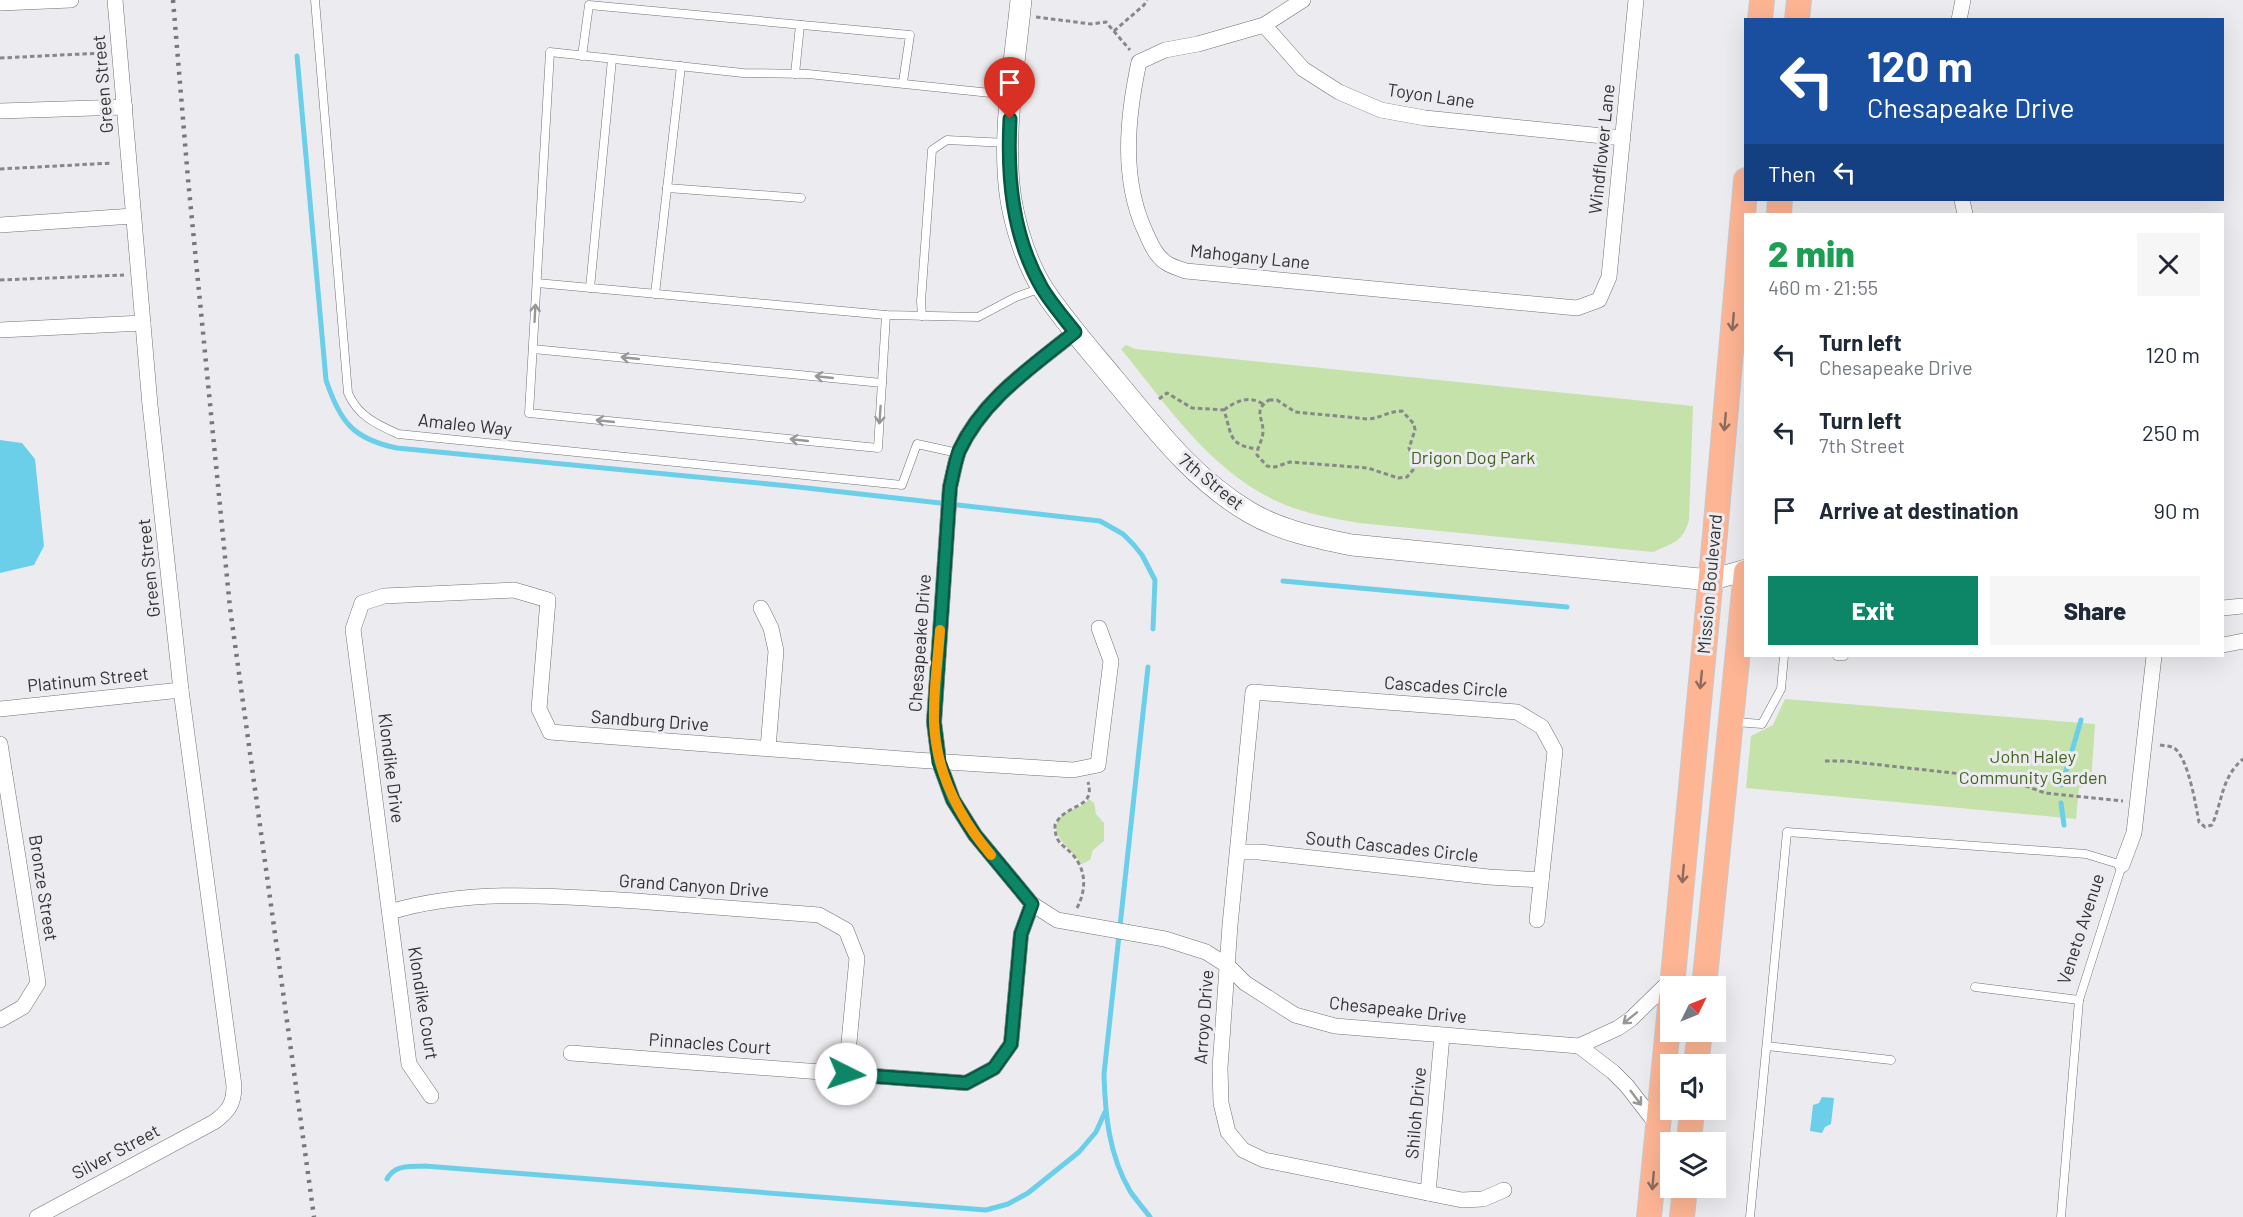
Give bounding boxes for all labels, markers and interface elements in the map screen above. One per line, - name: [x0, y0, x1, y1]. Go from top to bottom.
- street label: Green Street: [87, 34, 117, 134]
- text: 120 m: [1867, 40, 1973, 90]
- icon: left: [1768, 42, 1846, 120]
- pin: [984, 57, 1035, 119]
- icon: arrive: [993, 66, 1026, 99]
- street label: Toyon Lane: [1386, 78, 1476, 112]
- street label: Windflower Lane: [1583, 83, 1619, 215]
- text: Chesapeake Drive: [1867, 91, 2074, 123]
- icon: left: [1828, 156, 1861, 189]
- text: Then: [1768, 160, 1816, 186]
- text: 2 min: [1768, 231, 1855, 274]
- button: close: [2137, 233, 2200, 296]
- street label: Mahogany Lane: [1189, 239, 1311, 273]
- text: 460 m · 21:55: [1768, 275, 1878, 299]
- one-way arrow: [530, 303, 541, 323]
- one-way arrow: [1727, 312, 1738, 332]
- text: Turn left: [1819, 329, 1902, 355]
- icon: left: [1768, 338, 1801, 371]
- text: 120 m: [2145, 341, 2200, 367]
- one-way arrow: [620, 352, 640, 363]
- text: Chesapeake Drive: [1819, 355, 1973, 379]
- one-way arrow: [814, 371, 834, 382]
- one-way arrow: [874, 405, 885, 425]
- text: Turn left: [1819, 407, 1902, 433]
- street label: Amaleo Way: [417, 408, 513, 440]
- one-way arrow: [1719, 411, 1730, 431]
- one-way arrow: [595, 415, 615, 426]
- icon: left: [1768, 416, 1801, 449]
- text: 250 m: [2142, 419, 2200, 445]
- text: 7th Street: [1819, 433, 1905, 457]
- one-way arrow: [789, 434, 809, 445]
- park label: Drigon Dog Park: [1411, 446, 1535, 468]
- street label: 7th Street: [1175, 448, 1249, 514]
- icon: arrive: [1768, 494, 1801, 527]
- text: Arrive at destination: [1819, 497, 2018, 523]
- text: 90 m: [2154, 497, 2200, 523]
- street label: Mission Boulevard: [1692, 513, 1726, 655]
- street label: Green Street: [132, 518, 164, 619]
- street label: Chesapeake Drive: [903, 573, 935, 713]
- button: Exit: [1768, 576, 1978, 645]
- button: Share: [1990, 576, 2200, 645]
- street label: Platinum Street: [26, 662, 150, 696]
- one-way arrow: [1695, 669, 1706, 689]
- street label: Cascades Circle: [1384, 671, 1509, 701]
- street label: Sandburg Drive: [590, 705, 710, 735]
- street label: Klondike Drive: [374, 711, 410, 824]
- park label: John Haley Community Garden: [1959, 745, 2107, 788]
- street label: South Cascades Circle: [1305, 826, 1480, 866]
- street label: Bronze Street: [25, 833, 63, 943]
- one-way arrow: [1677, 863, 1688, 883]
- street label: Grand Canyon Drive: [618, 869, 770, 901]
- street label: Veneto Avenue: [2052, 870, 2108, 987]
- street label: Klondike Court: [404, 945, 444, 1061]
- street label: Arroyo Drive: [1189, 969, 1217, 1065]
- north arrow: [1660, 976, 1726, 1042]
- map controls: [1660, 976, 1726, 1198]
- street label: Chesapeake Drive: [1328, 991, 1468, 1027]
- one-way arrow: [1622, 1012, 1638, 1025]
- street label: Pinnacles Court: [648, 1028, 772, 1058]
- position arrow: [814, 1042, 878, 1106]
- button: sound: [1660, 1054, 1726, 1120]
- street label: Shiloh Drive: [1400, 1066, 1430, 1160]
- one-way arrow: [1630, 1089, 1643, 1105]
- street label: Silver Street: [68, 1119, 163, 1183]
- button: layers: [1660, 1132, 1726, 1198]
- one-way arrow: [1647, 1170, 1658, 1190]

